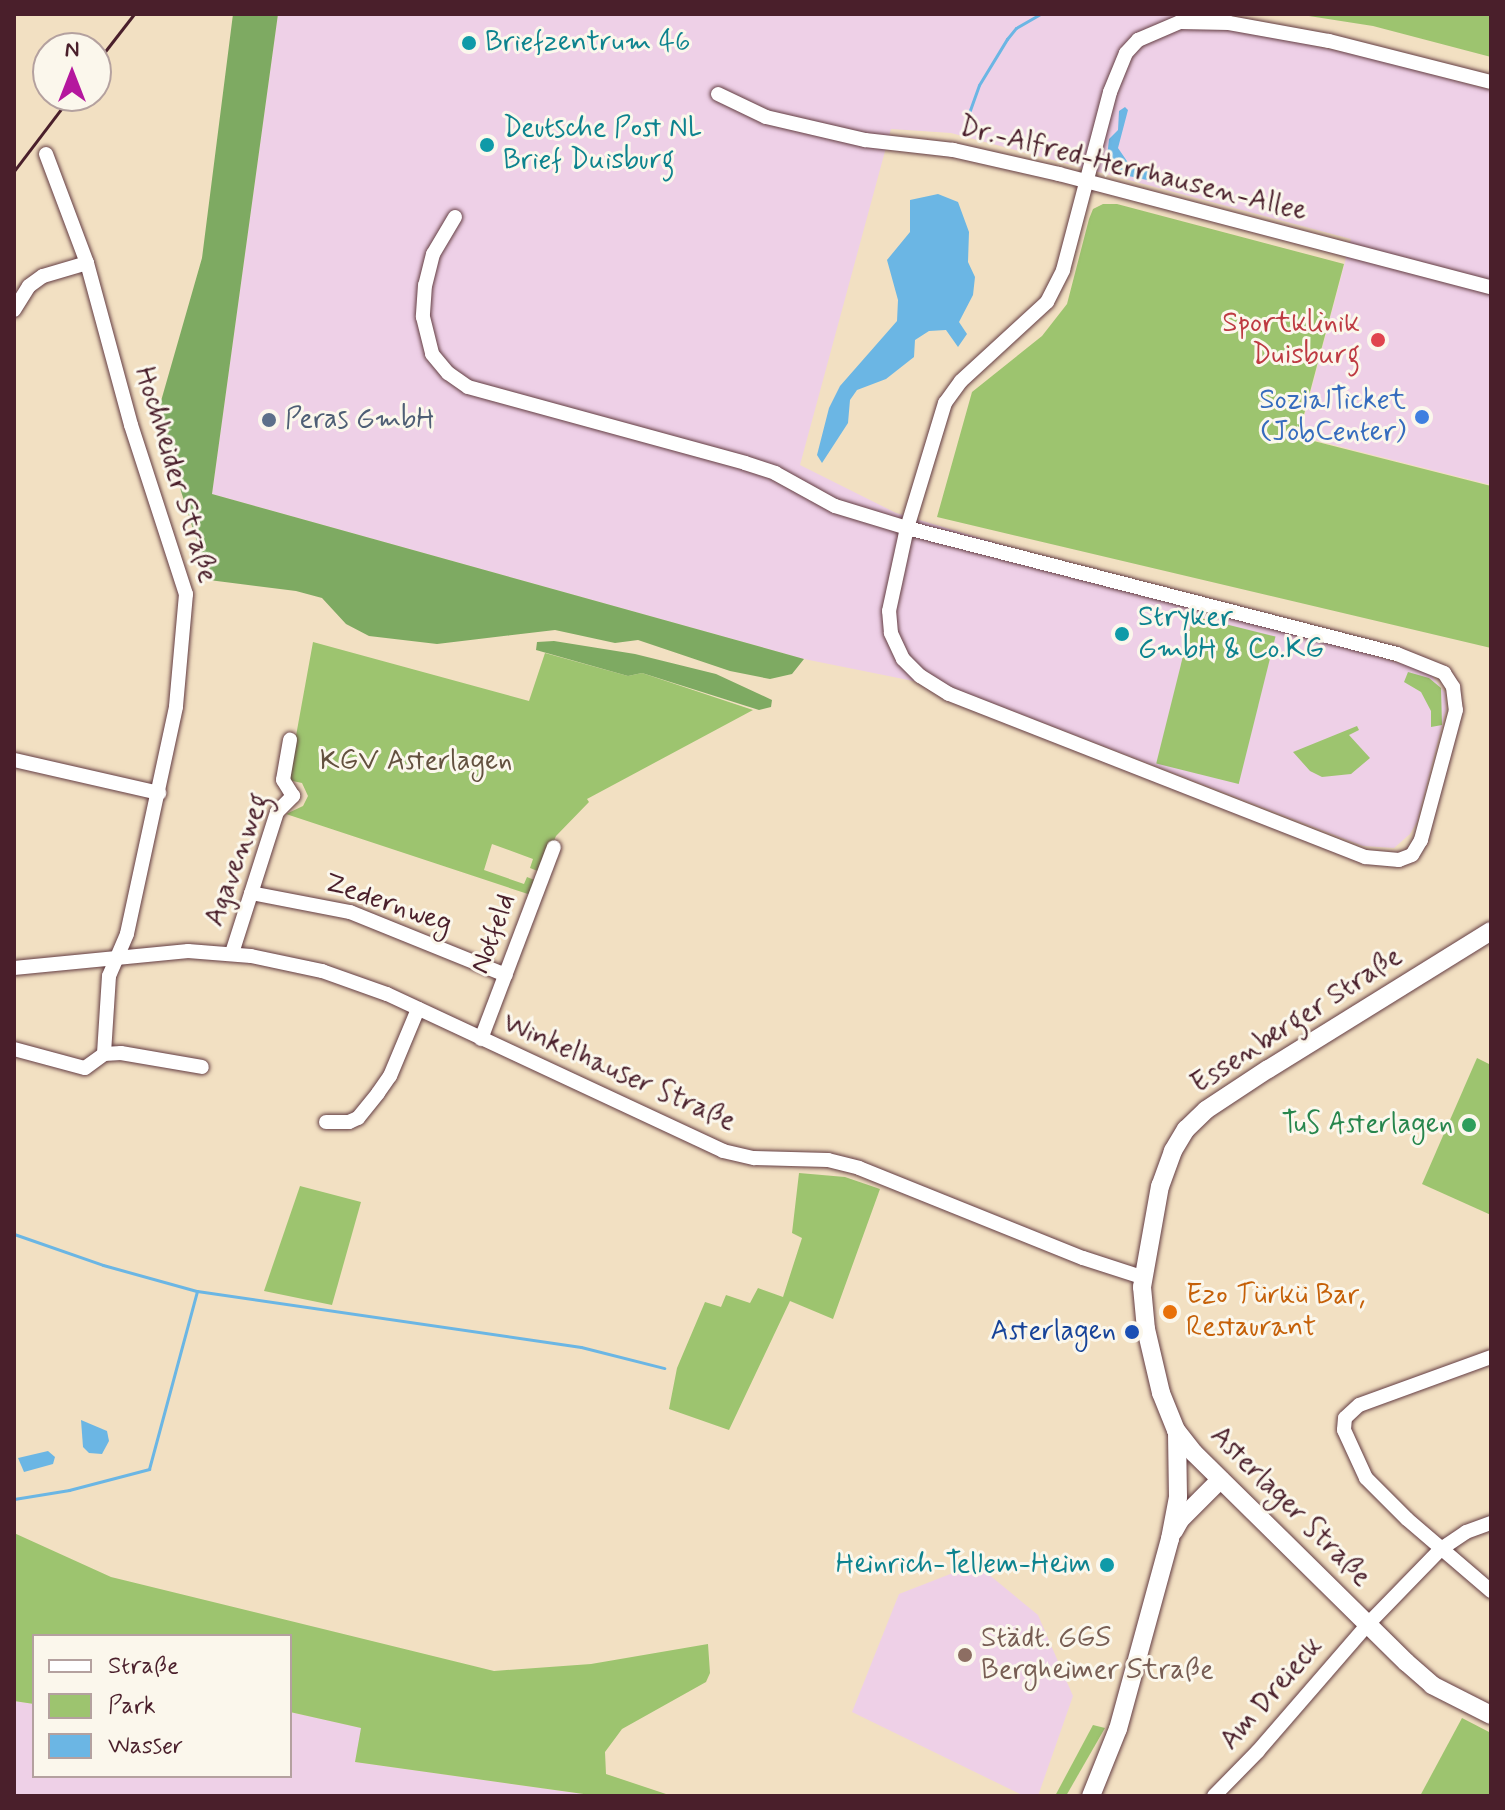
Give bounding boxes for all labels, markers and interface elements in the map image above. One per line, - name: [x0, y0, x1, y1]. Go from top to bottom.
- place label: Briefzentrum 46: [485, 26, 691, 60]
- north arrow: [32, 32, 112, 112]
- marker: Briefzentrum 46: [460, 34, 478, 52]
- text: N: [65, 36, 79, 64]
- street label: Dr.-Alfred-Herrhausen-Allee: [956, 111, 1310, 229]
- place label: Deutsche Post NL Brief Duisburg: [503, 112, 699, 178]
- marker: Deutsche Post NL Brief Duisburg: [478, 136, 496, 154]
- place label: Sportklinik Duisburg: [1222, 307, 1360, 373]
- marker: Sportklinik Duisburg: [1367, 329, 1389, 351]
- street label: Hochheider Straße: [127, 365, 223, 585]
- place label: SozialTicket (JobCenter): [1259, 384, 1406, 450]
- place label: Peras GmbH: [285, 403, 435, 437]
- marker: SozialTicket (JobCenter): [1413, 408, 1431, 426]
- marker: Peras GmbH: [260, 411, 278, 429]
- place label: Stryker GmbH & Co.KG: [1138, 601, 1324, 667]
- marker: Stryker GmbH & Co.KG: [1113, 625, 1131, 643]
- park label: KGV Asterlagen: [320, 745, 512, 779]
- street label: Agavenweg: [198, 789, 278, 931]
- street label: Zedernweg: [320, 867, 456, 941]
- street label: Notfeld: [464, 889, 524, 979]
- street label: Essenberger Straße: [1185, 940, 1409, 1102]
- street label: Winkelhauser Straße: [497, 1007, 741, 1139]
- place label: TuS Asterlagen: [1281, 1108, 1453, 1142]
- marker: TuS Asterlagen: [1460, 1116, 1478, 1134]
- place label: Ezo Türkü Bar, Restaurant: [1186, 1279, 1362, 1345]
- marker: Ezo Türkü Bar, Restaurant: [1161, 1303, 1179, 1321]
- place label: Asterlagen: [991, 1315, 1116, 1349]
- marker: Asterlagen: [1123, 1323, 1141, 1341]
- street label: Asterlager Straße: [1203, 1420, 1377, 1594]
- place label: Heinrich-Tellem-Heim: [836, 1548, 1091, 1582]
- marker: Heinrich-Tellem-Heim: [1098, 1556, 1116, 1574]
- place label: Städt. GGS Bergheimer Straße: [981, 1622, 1209, 1688]
- street label: Am Dreieck: [1214, 1631, 1330, 1757]
- legend: [32, 1634, 292, 1778]
- marker: Städt. GGS Bergheimer Straße: [956, 1646, 974, 1664]
- text: Straße: [108, 1651, 179, 1682]
- text: Park: [108, 1691, 156, 1722]
- text: Wasser: [108, 1731, 183, 1762]

